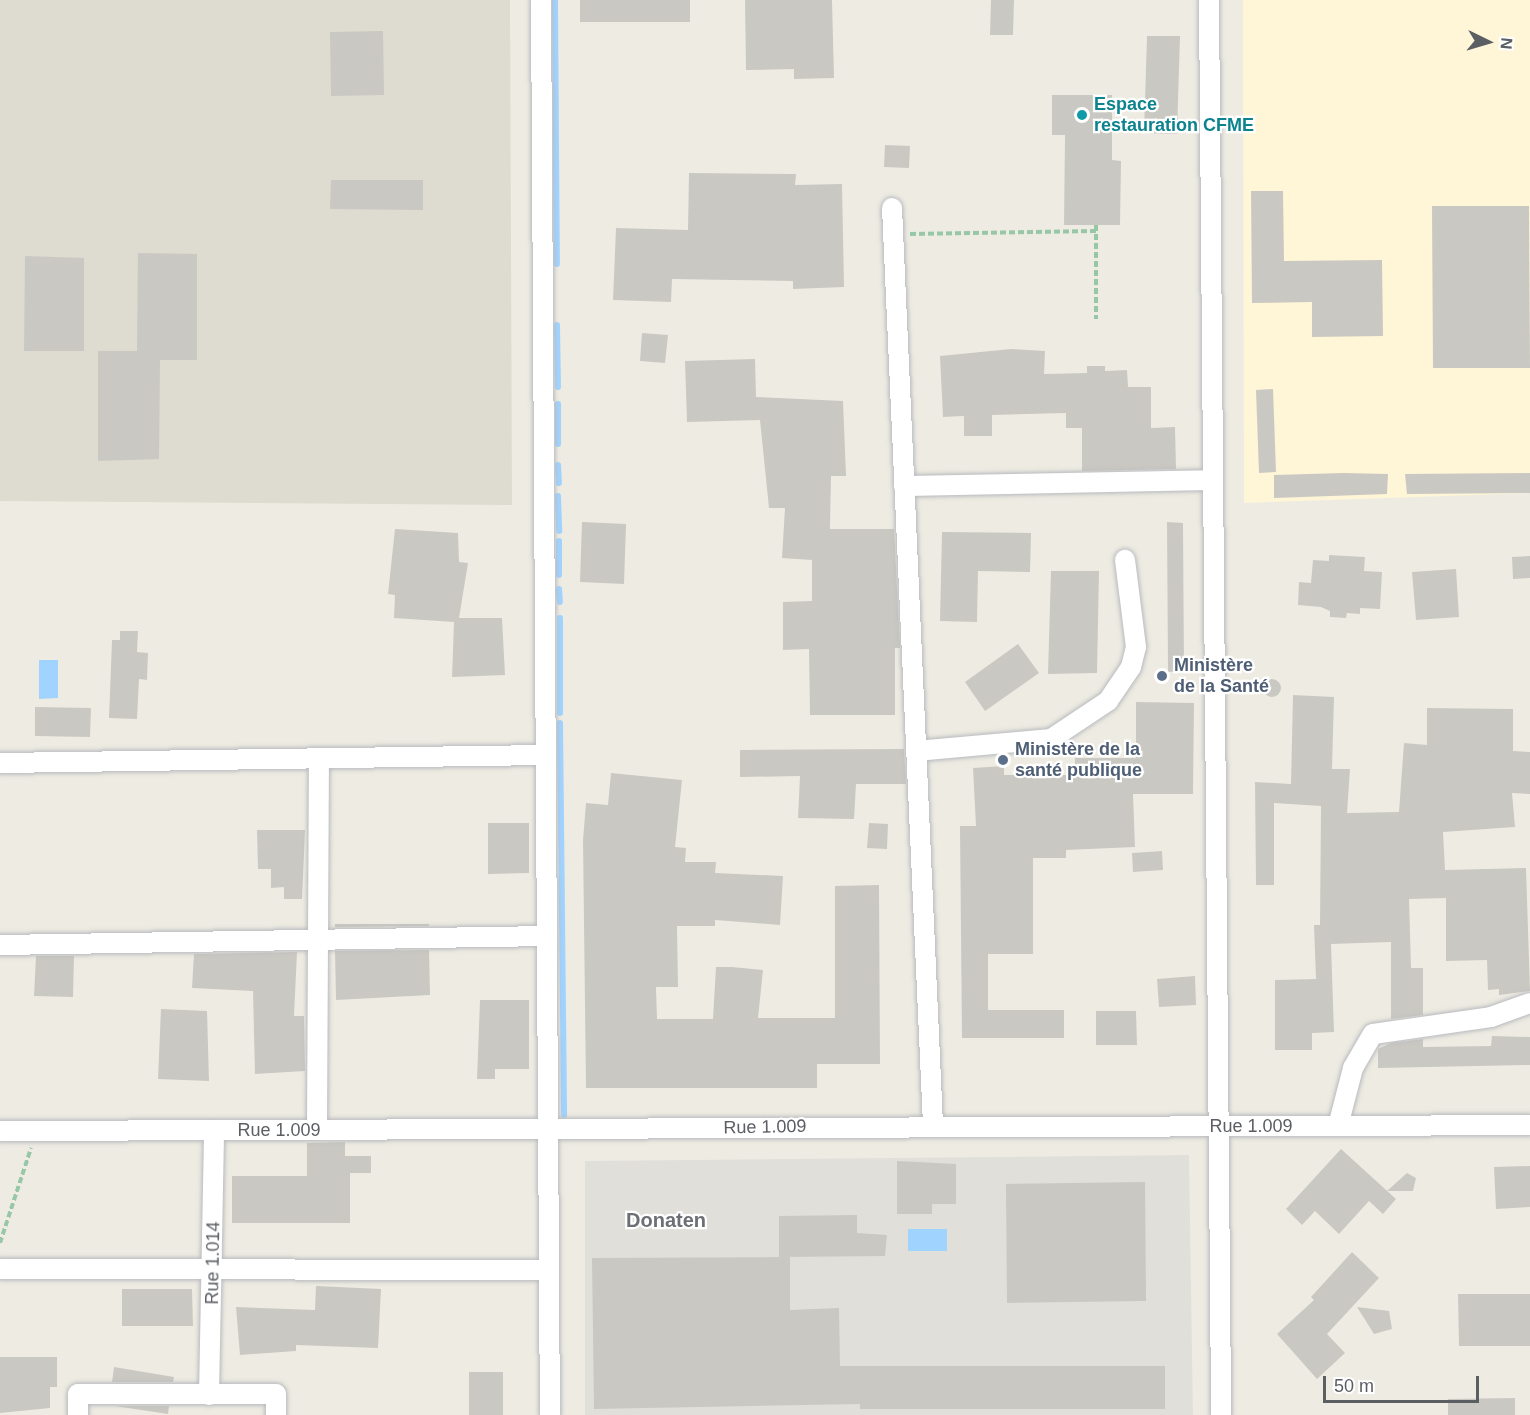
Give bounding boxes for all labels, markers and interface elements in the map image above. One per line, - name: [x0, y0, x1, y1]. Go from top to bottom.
- north arrow: [1458, 12, 1518, 72]
- text: N: [1497, 37, 1515, 50]
- place label: Espace restauration CFME: [1094, 94, 1254, 136]
- marker: Espace restauration CFME: [1075, 108, 1089, 122]
- place label: Ministère de la Santé: [1174, 655, 1269, 698]
- marker: Ministère de la Santé: [1155, 669, 1169, 683]
- place label: Ministère de la santé publique: [1015, 739, 1142, 782]
- marker: Ministère de la santé publique: [996, 753, 1010, 767]
- street label: Rue 1.009: [723, 1115, 807, 1139]
- street label: Rue 1.009: [1209, 1115, 1293, 1137]
- street label: Rue 1.009: [237, 1119, 321, 1141]
- district label: Donaten: [626, 1208, 706, 1232]
- street label: Rue 1.014: [201, 1221, 225, 1305]
- scale bar: [1326, 1364, 1482, 1402]
- text: 50 m: [1334, 1376, 1374, 1396]

